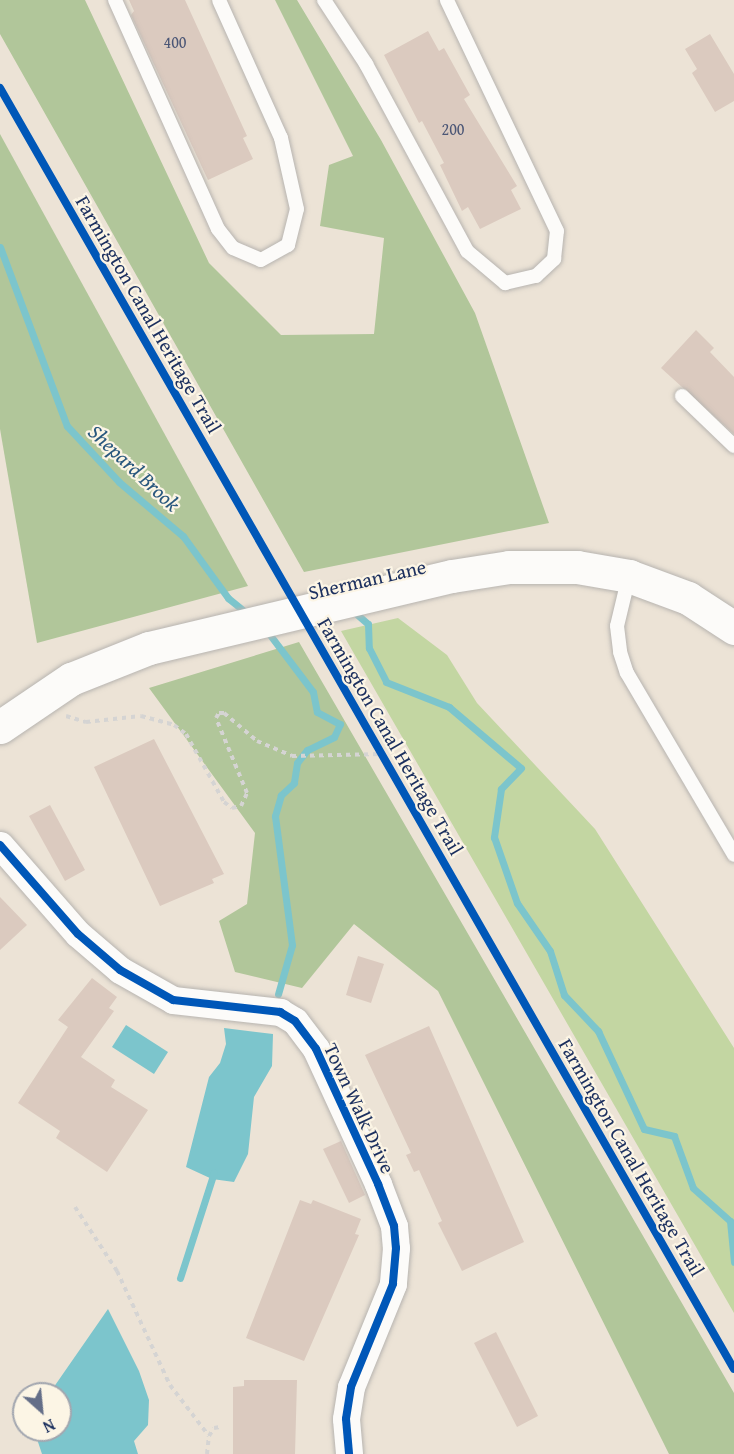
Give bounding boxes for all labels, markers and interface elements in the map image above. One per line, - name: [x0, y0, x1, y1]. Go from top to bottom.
- house number: 400: [163, 32, 187, 52]
- house number: 200: [441, 119, 465, 139]
- street label: Farmington Canal Heritage Trail: [71, 191, 227, 437]
- water label: Shepard Brook: [83, 419, 185, 517]
- street label: Sherman Lane: [306, 554, 428, 604]
- street label: Farmington Canal Heritage Trail: [313, 613, 469, 859]
- street label: Farmington Canal Heritage Trail: [554, 1034, 710, 1280]
- street label: Town Walk Drive: [319, 1039, 401, 1177]
- north arrow: [12, 1382, 72, 1442]
- text: N: [39, 1413, 59, 1439]

